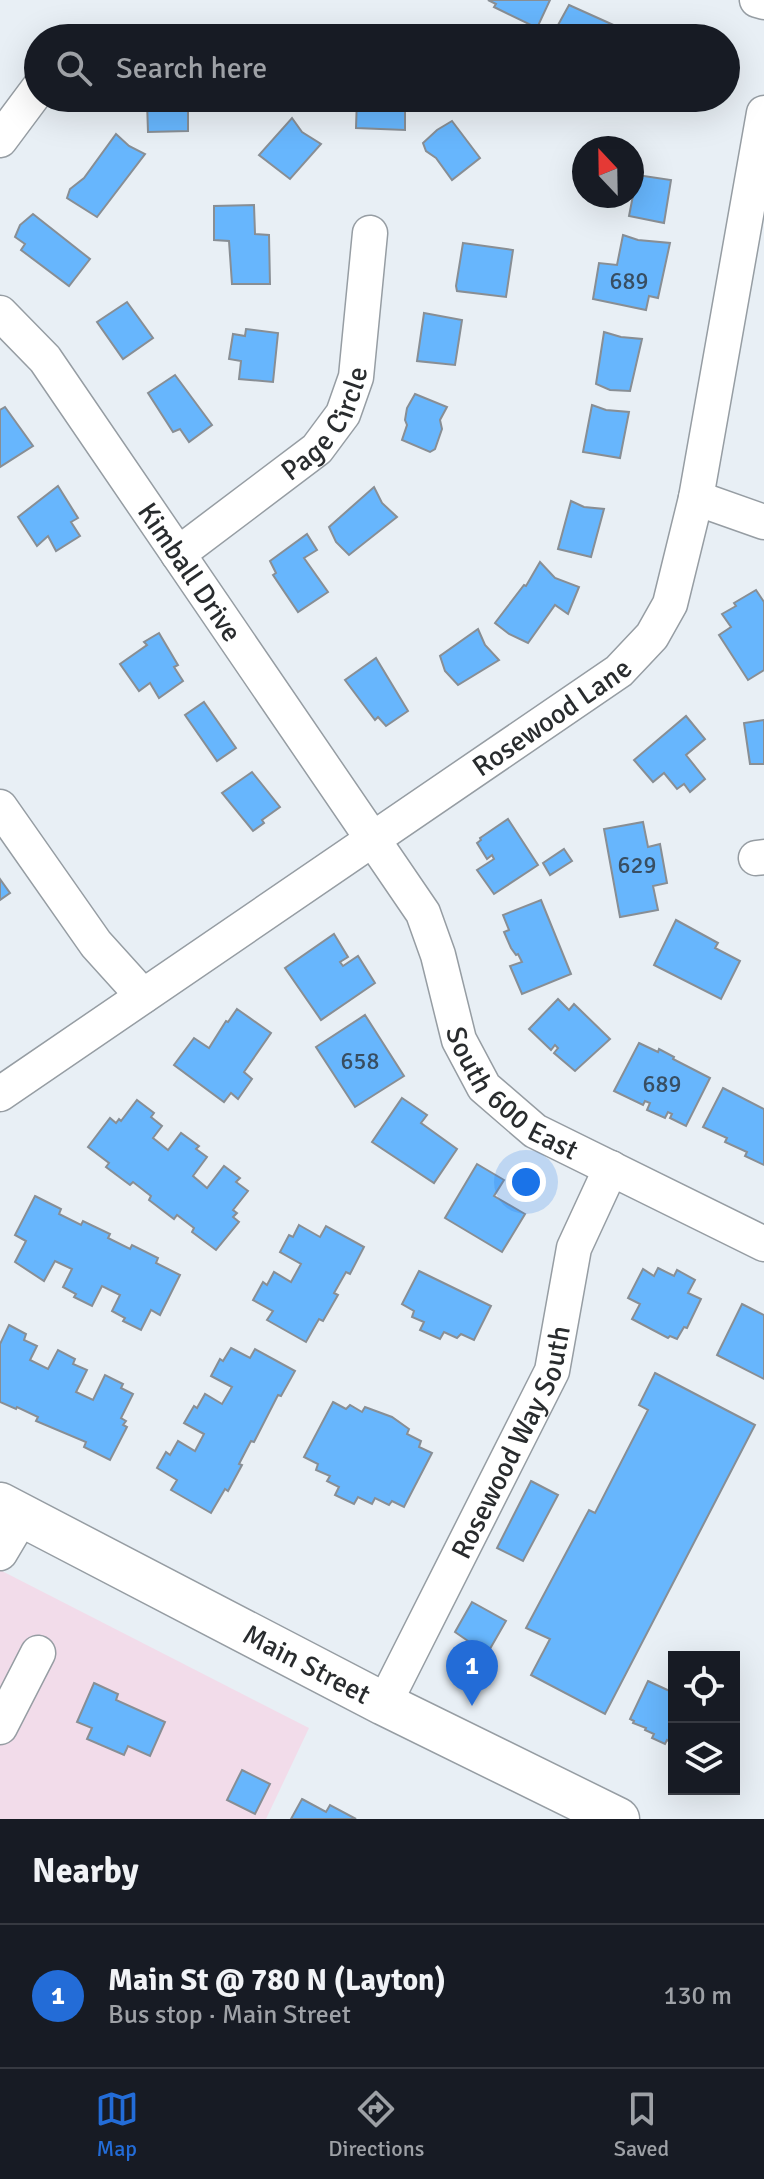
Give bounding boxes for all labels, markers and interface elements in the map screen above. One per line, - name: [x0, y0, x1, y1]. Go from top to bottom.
- search box: [24, 24, 740, 112]
- icon: search: [52, 46, 96, 90]
- text: Search here: [116, 50, 267, 87]
- north arrow: [572, 136, 644, 208]
- house number: 689: [610, 266, 648, 296]
- street label: Page Circle: [275, 366, 375, 488]
- street label: Kimball Drive: [130, 496, 249, 648]
- street label: Rosewood Lane: [466, 652, 639, 784]
- house number: 629: [618, 850, 656, 880]
- street label: South 600 East: [438, 1023, 584, 1168]
- house number: 658: [341, 1046, 379, 1076]
- house number: 689: [643, 1069, 681, 1099]
- your location: [506, 1162, 546, 1202]
- street label: Rosewood Way South: [444, 1323, 578, 1565]
- street label: Main Street: [237, 1618, 376, 1712]
- pin: 1: [446, 1640, 498, 1706]
- map controls: [668, 1651, 740, 1795]
- button: locate: [668, 1651, 740, 1723]
- button: layers: [668, 1723, 740, 1795]
- text: Nearby: [32, 1850, 139, 1892]
- text: Main St @ 780 N (Layton): [108, 1962, 446, 1999]
- text: 1: [51, 1980, 65, 2012]
- text: 130 m: [663, 1980, 732, 2012]
- text: Bus stop · Main Street: [108, 1999, 351, 2031]
- tab: Map: [95, 2087, 139, 2162]
- tab: Directions: [328, 2087, 424, 2162]
- tab: Saved: [614, 2087, 669, 2162]

